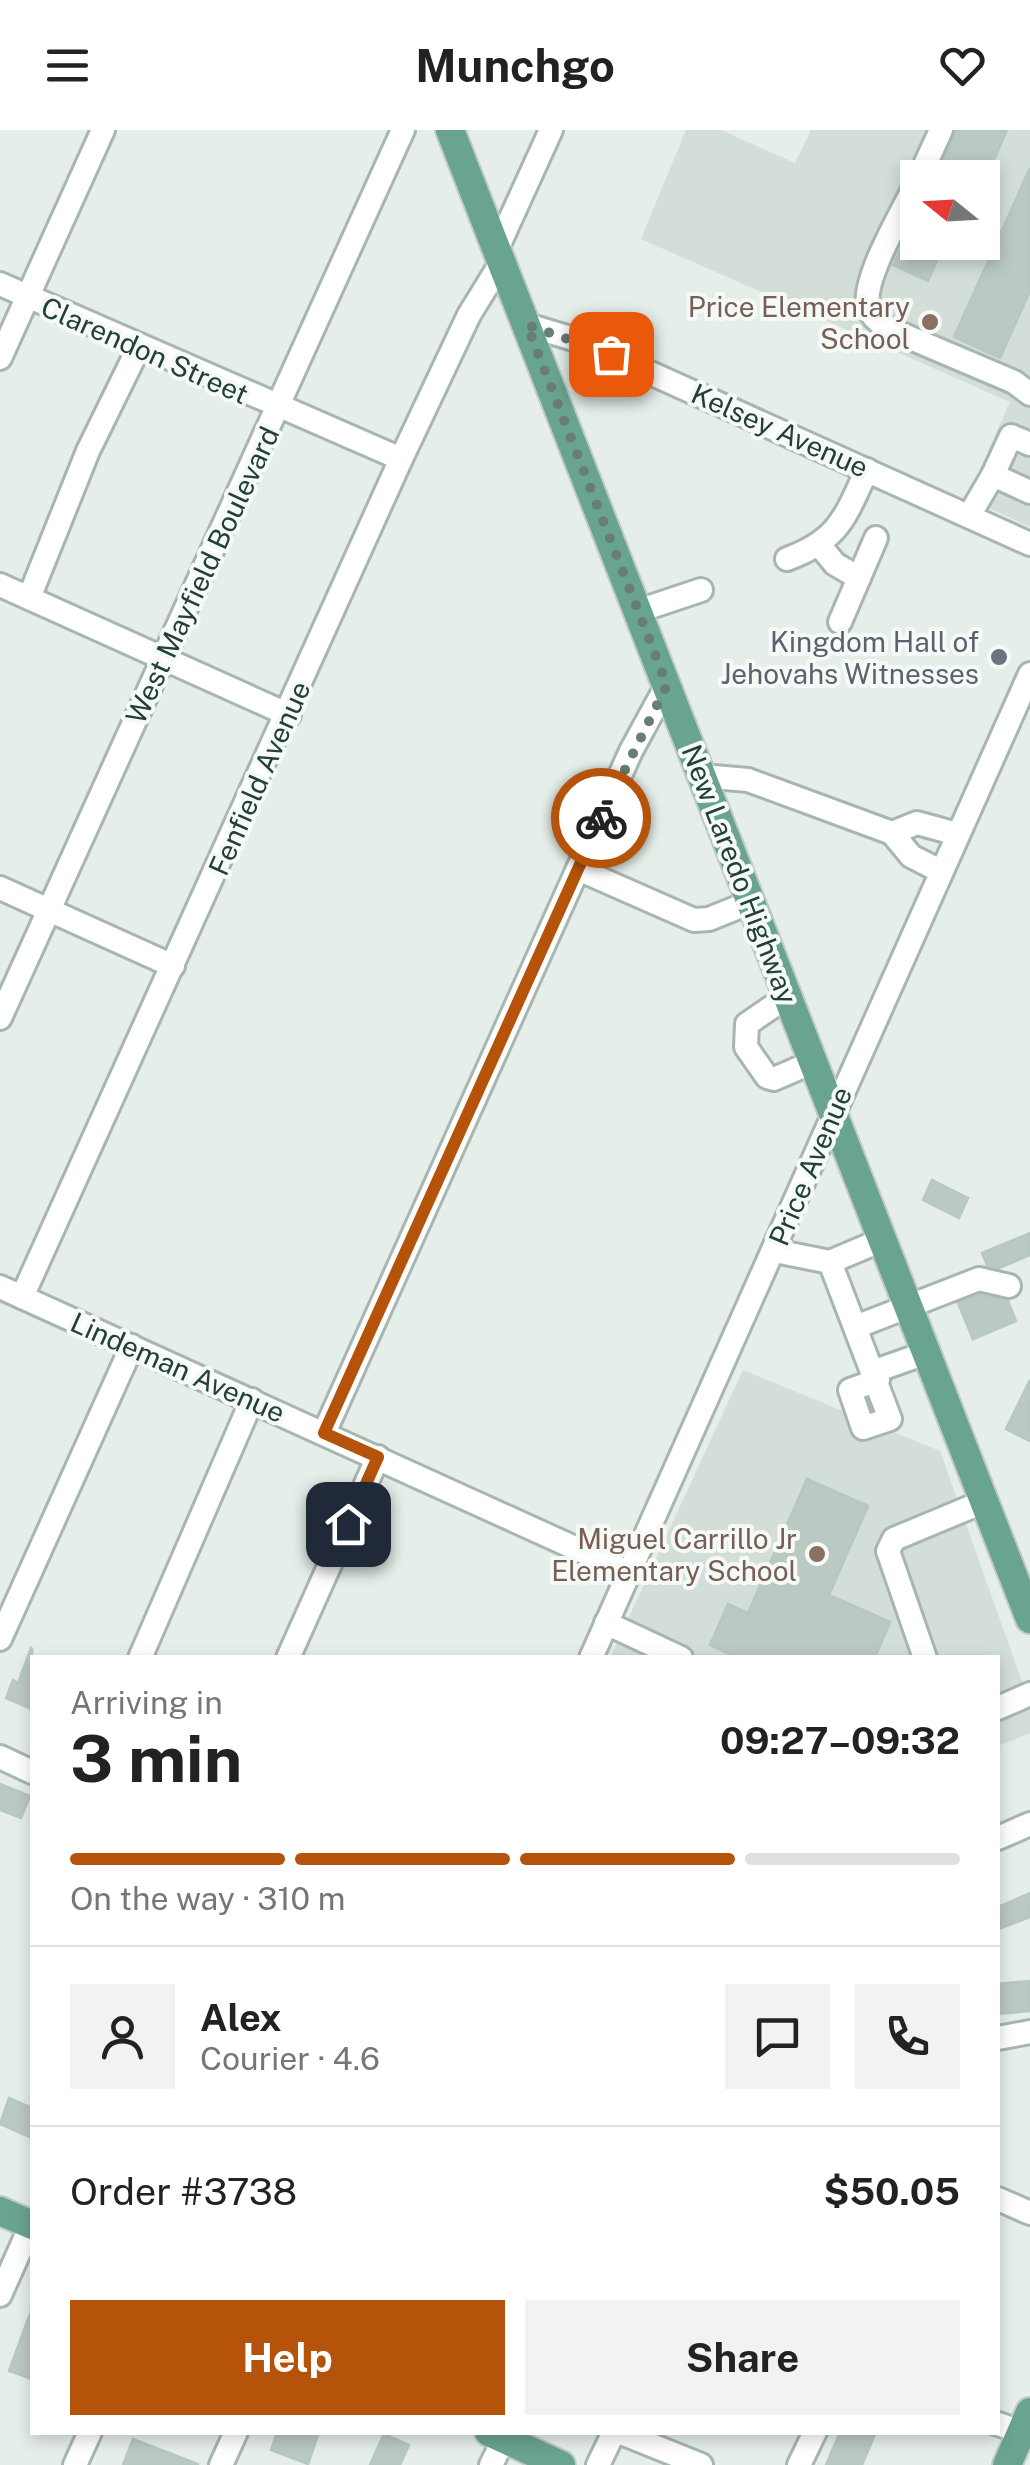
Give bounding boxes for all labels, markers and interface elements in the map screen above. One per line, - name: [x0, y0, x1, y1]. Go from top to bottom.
- icon: menu: [40, 38, 95, 93]
- icon: heart: [935, 38, 990, 93]
- text: Munchgo: [415, 39, 615, 92]
- north arrow: [900, 160, 1000, 260]
- map controls: [900, 160, 1000, 260]
- street label: Clarendon Street: [36, 290, 254, 410]
- place label: Price Elementary School: [688, 290, 910, 355]
- marker: Price Elementary School: [919, 311, 941, 333]
- pin: [569, 312, 654, 397]
- icon: bag: [584, 327, 639, 382]
- street label: Kelsey Avenue: [687, 376, 873, 484]
- street label: West Mayfield Boulevard: [119, 421, 285, 729]
- place label: Kingdom Hall of Jehovahs Witnesses: [720, 625, 979, 690]
- marker: Kingdom Hall of Jehovahs Witnesses: [988, 646, 1010, 668]
- street label: Fenfield Avenue: [201, 676, 317, 880]
- street label: New Laredo Highway: [675, 740, 805, 1008]
- courier: [551, 768, 651, 868]
- icon: bike: [574, 791, 629, 846]
- street label: Price Avenue: [762, 1082, 858, 1250]
- street label: Lindeman Avenue: [66, 1305, 290, 1429]
- pin: [306, 1482, 391, 1567]
- icon: home: [321, 1497, 376, 1552]
- place label: Miguel Carrillo Jr Elementary School: [551, 1522, 797, 1587]
- marker: Miguel Carrillo Jr Elementary School: [806, 1543, 828, 1565]
- text: Arriving in: [70, 1684, 223, 1721]
- text: 09:27–09:32: [720, 1718, 960, 1763]
- text: 3 min: [70, 1720, 242, 1797]
- text: On the way · 310 m: [70, 1880, 346, 1917]
- button: person: [70, 1984, 175, 2089]
- button: chat: [725, 1984, 830, 2089]
- button: phone: [855, 1984, 960, 2089]
- text: Alex: [200, 1995, 282, 2040]
- text: Courier · 4.6: [200, 2040, 380, 2077]
- text: Order #3738: [70, 2169, 297, 2214]
- text: $50.05: [824, 2169, 960, 2214]
- button: Help: [70, 2300, 505, 2415]
- button: Share: [525, 2300, 960, 2415]

